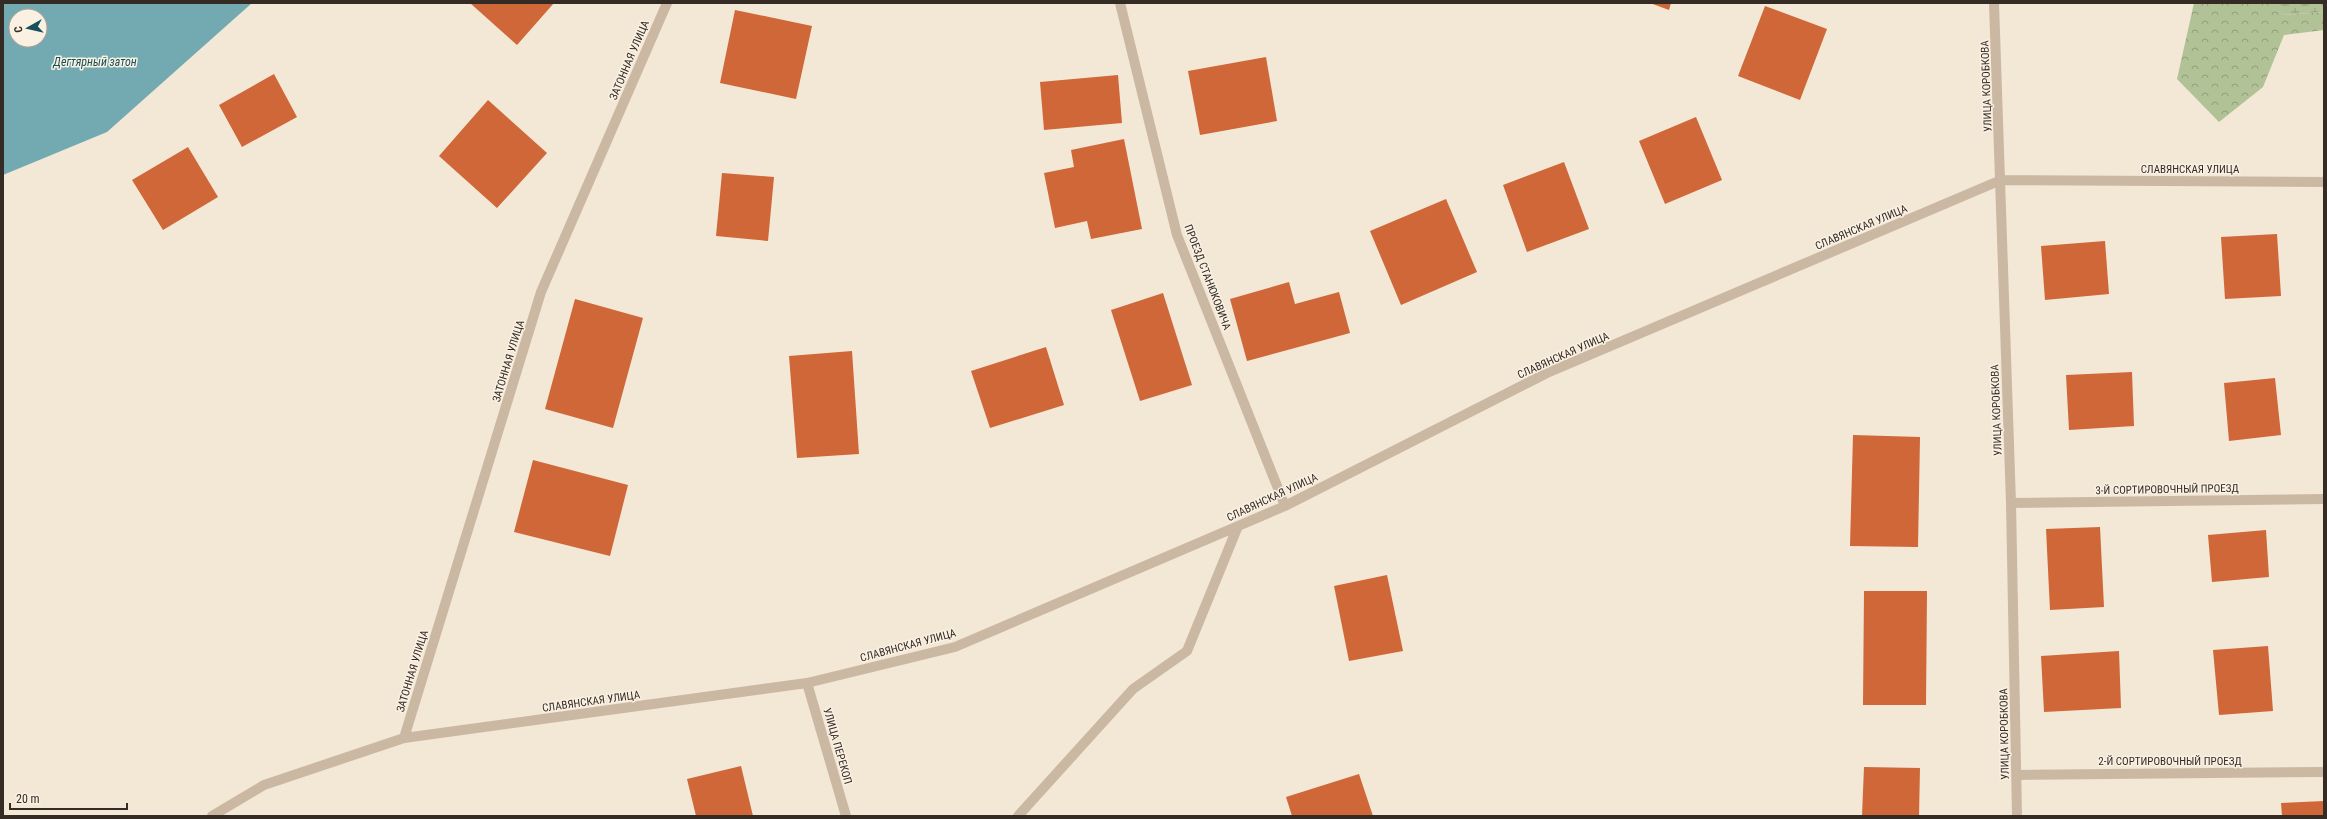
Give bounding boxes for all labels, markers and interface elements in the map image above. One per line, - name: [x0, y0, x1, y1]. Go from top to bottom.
- north arrow: [8, 8, 48, 48]
- street label: ЗАТОННАЯ УЛИЦА: [607, 18, 652, 102]
- text: С: [12, 25, 25, 33]
- street label: УЛИЦА КОРОБКОВА: [1978, 39, 1995, 132]
- water label: Дегтярный затон: [52, 55, 137, 69]
- street label: СЛАВЯНСКАЯ УЛИЦА: [2141, 163, 2240, 176]
- street label: СЛАВЯНСКАЯ УЛИЦА: [1813, 202, 1910, 253]
- street label: ПРОЕЗД СТАНЮКОВИЧА: [1181, 223, 1234, 332]
- street label: ЗАТОННАЯ УЛИЦА: [490, 318, 527, 404]
- street label: СЛАВЯНСКАЯ УЛИЦА: [1515, 329, 1612, 381]
- street label: УЛИЦА КОРОБКОВА: [1988, 363, 2005, 456]
- street label: СЛАВЯНСКАЯ УЛИЦА: [1225, 470, 1320, 524]
- street label: 3-Й СОРТИРОВОЧНЫЙ ПРОЕЗД: [2095, 482, 2239, 497]
- street label: СЛАВЯНСКАЯ УЛИЦА: [859, 626, 958, 665]
- street label: ЗАТОННАЯ УЛИЦА: [394, 628, 431, 714]
- street label: УЛИЦА КОРОБКОВА: [1997, 687, 2012, 780]
- street label: СЛАВЯНСКАЯ УЛИЦА: [541, 688, 641, 715]
- street label: УЛИЦА ПЕРЕКОП: [820, 707, 855, 786]
- street label: 2-Й СОРТИРОВОЧНЫЙ ПРОЕЗД: [2098, 755, 2242, 768]
- scale bar: [10, 785, 127, 811]
- text: 20 m: [16, 792, 40, 806]

